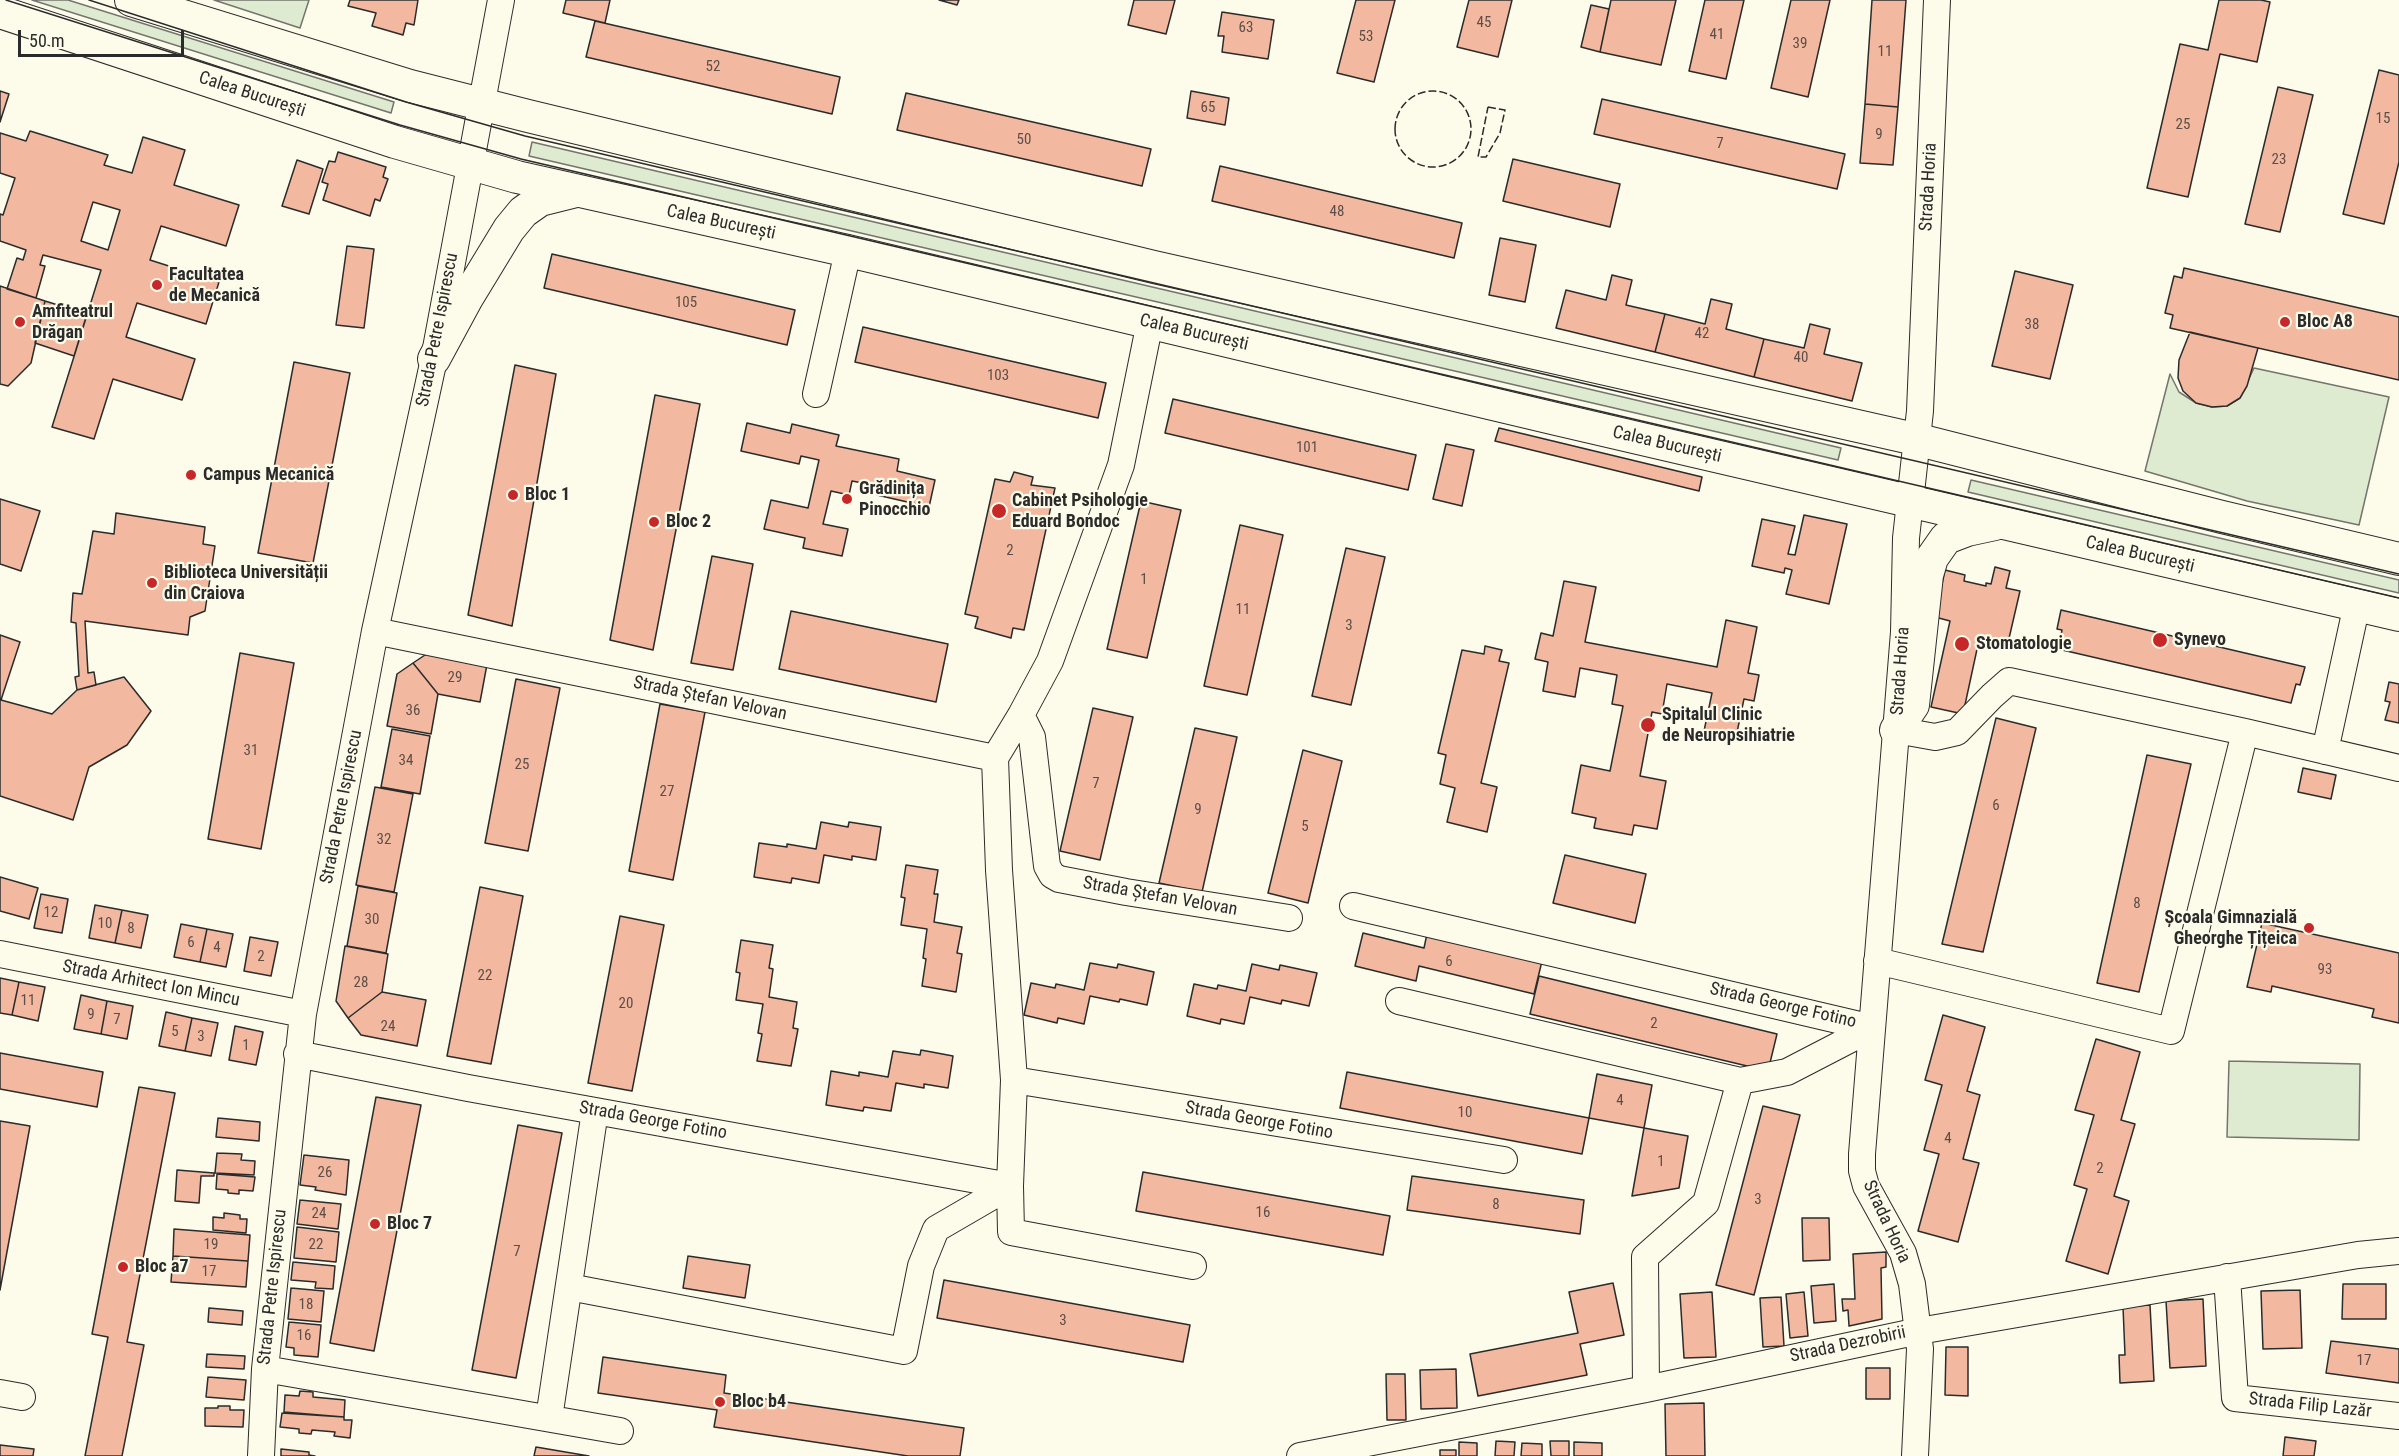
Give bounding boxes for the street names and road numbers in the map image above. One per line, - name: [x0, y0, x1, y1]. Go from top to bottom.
- street label: Calea București: [196, 68, 308, 122]
- street label: Strada Horia: [1916, 142, 1942, 232]
- street label: Calea București: [664, 201, 778, 245]
- street label: Strada Petre Ispirescu: [412, 251, 464, 409]
- street label: Calea București: [1137, 310, 1251, 356]
- street label: Calea București: [1610, 422, 1724, 468]
- street label: Calea București: [2083, 532, 2197, 578]
- street label: Strada Horia: [1887, 626, 1915, 716]
- street label: Strada Ștefan Velovan: [631, 672, 789, 726]
- street label: Strada Petre Ispirescu: [316, 728, 368, 886]
- street label: Strada Ștefan Velovan: [1081, 873, 1239, 921]
- street label: Strada Arhitect Ion Mincu: [61, 956, 241, 1012]
- street label: Strada George Fotino: [1708, 979, 1858, 1033]
- street label: Strada George Fotino: [577, 1097, 729, 1145]
- street label: Strada George Fotino: [1183, 1097, 1335, 1145]
- street label: Strada Horia: [1858, 1177, 1914, 1267]
- street label: Strada Petre Ispirescu: [254, 1208, 292, 1366]
- street label: Strada Dezrobirii: [1788, 1322, 1908, 1368]
- street label: Strada Filip Lazăr: [2248, 1389, 2372, 1423]

